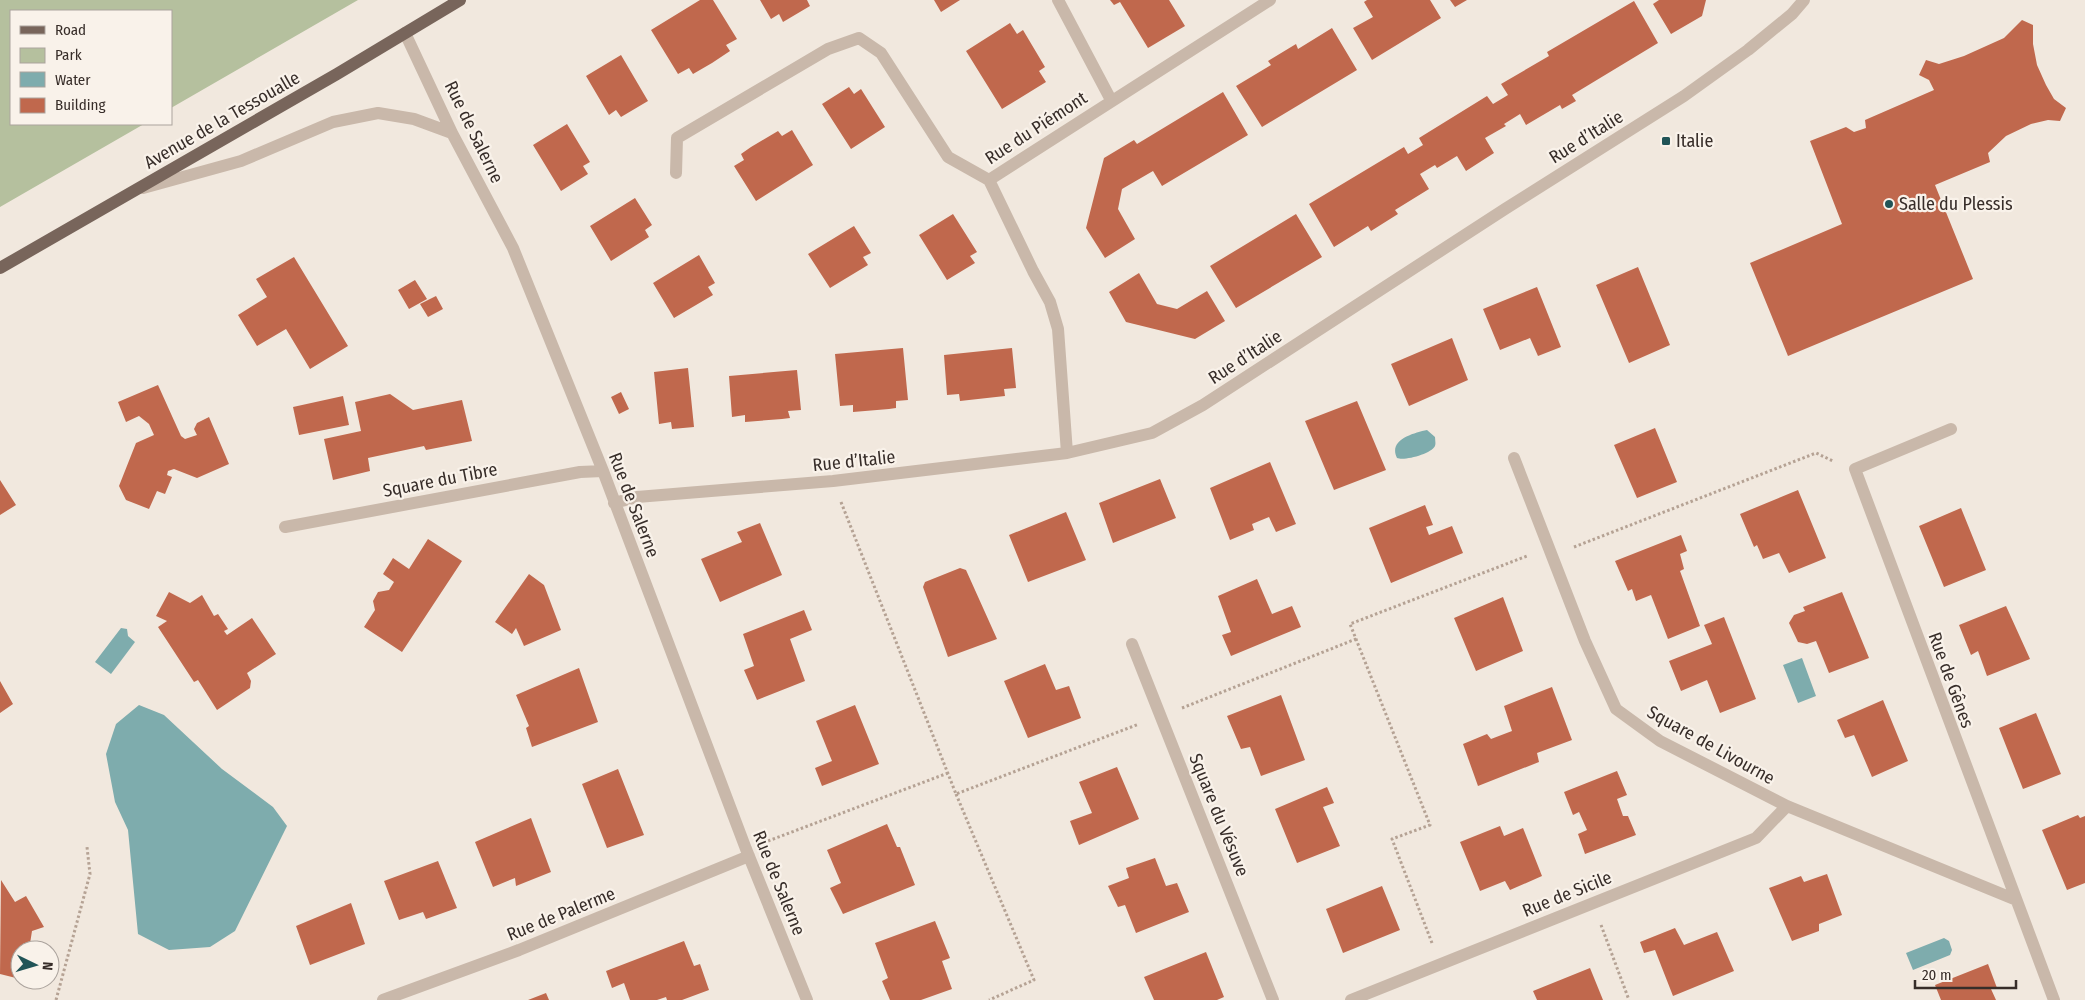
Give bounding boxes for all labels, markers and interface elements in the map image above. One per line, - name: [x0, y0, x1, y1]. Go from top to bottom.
- legend: [10, 10, 172, 125]
- text: Road: [55, 21, 86, 39]
- text: Park: [55, 46, 82, 64]
- street label: Avenue de la Tessoualle: [140, 66, 304, 174]
- text: Water: [55, 71, 91, 89]
- street label: Rue de Salerne: [440, 77, 508, 187]
- street label: Rue du Piémont: [981, 87, 1091, 169]
- text: Building: [55, 96, 106, 114]
- street label: Rue d’Italie: [1545, 106, 1627, 168]
- place label: Italie: [1676, 130, 1713, 152]
- marker: Italie: [1660, 135, 1672, 147]
- place label: Salle du Plessis: [1899, 193, 2013, 215]
- marker: Salle du Plessis: [1883, 198, 1895, 210]
- street label: Rue d’Italie: [1204, 325, 1286, 389]
- street label: Rue d’Italie: [812, 446, 897, 476]
- street label: Rue de Salerne: [604, 449, 664, 561]
- street label: Square du Tibre: [381, 458, 499, 502]
- street label: Rue de Gênes: [1923, 629, 1979, 731]
- street label: Square de Livourne: [1643, 701, 1779, 789]
- street label: Square du Vésuve: [1184, 750, 1254, 880]
- street label: Rue de Salerne: [748, 827, 810, 939]
- street label: Rue de Sicile: [1519, 866, 1615, 922]
- street label: Rue de Palerme: [504, 882, 618, 946]
- north arrow: [10, 940, 60, 990]
- scale bar: [1915, 958, 2016, 990]
- text: N: [39, 961, 56, 971]
- text: 20 m: [1922, 966, 1952, 984]

